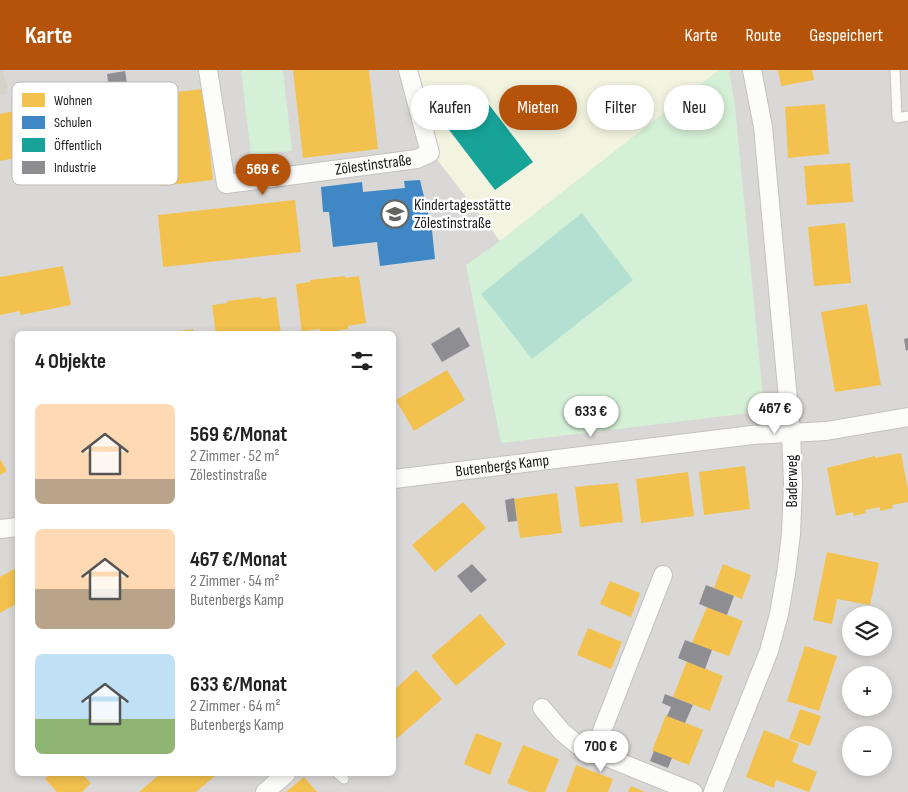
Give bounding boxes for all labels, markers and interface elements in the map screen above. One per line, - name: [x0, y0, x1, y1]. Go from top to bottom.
- text: Karte: [25, 21, 72, 50]
- text: Karte: [685, 25, 718, 46]
- text: Route: [746, 25, 781, 46]
- text: Gespeichert: [809, 25, 883, 46]
- legend: [12, 82, 178, 185]
- chip: Kaufen: [411, 85, 489, 130]
- chip: Mieten: [499, 85, 577, 130]
- chip: Filter: [587, 85, 654, 130]
- chip: Neu: [664, 85, 724, 130]
- text: Wohnen: [54, 92, 92, 109]
- text: Schulen: [54, 114, 92, 131]
- text: Öffentlich: [54, 137, 102, 154]
- street label: Zölestinstraße: [334, 150, 413, 179]
- pin: 569 €: [228, 154, 298, 196]
- text: Industrie: [54, 159, 96, 176]
- text: 569 €: [247, 160, 279, 179]
- place label: Kindertagesstätte Zölestinstraße: [414, 196, 511, 233]
- school or university icon: Kindertagesstätte Zölestinstraße: [380, 199, 410, 229]
- icon: filters: [348, 347, 376, 375]
- text: 4 Objekte: [35, 349, 106, 374]
- pin: 467 €: [740, 392, 810, 435]
- pin: 633 €: [556, 396, 626, 438]
- text: 467 €: [759, 399, 791, 418]
- text: 633 €: [575, 402, 607, 421]
- text: 569 €/Monat: [190, 422, 287, 447]
- icon: home: [75, 424, 135, 484]
- text: 2 Zimmer · 52 m²: [190, 447, 279, 466]
- street label: Butenbergs Kamp: [454, 451, 550, 481]
- street label: Baderweg: [783, 455, 802, 508]
- text: Zölestinstraße: [190, 466, 267, 485]
- text: 467 €/Monat: [190, 547, 287, 572]
- icon: home: [75, 549, 135, 609]
- text: 2 Zimmer · 54 m²: [190, 572, 280, 591]
- text: Butenbergs Kamp: [190, 591, 284, 610]
- map controls: [842, 606, 892, 776]
- button: layers: [842, 606, 892, 656]
- button: +: [842, 666, 892, 716]
- text: 633 €/Monat: [190, 672, 287, 697]
- icon: home: [75, 674, 135, 734]
- text: 2 Zimmer · 64 m²: [190, 697, 280, 716]
- text: Butenbergs Kamp: [190, 716, 284, 735]
- button: −: [842, 726, 892, 776]
- pin: 700 €: [566, 730, 636, 773]
- text: 700 €: [585, 737, 617, 756]

